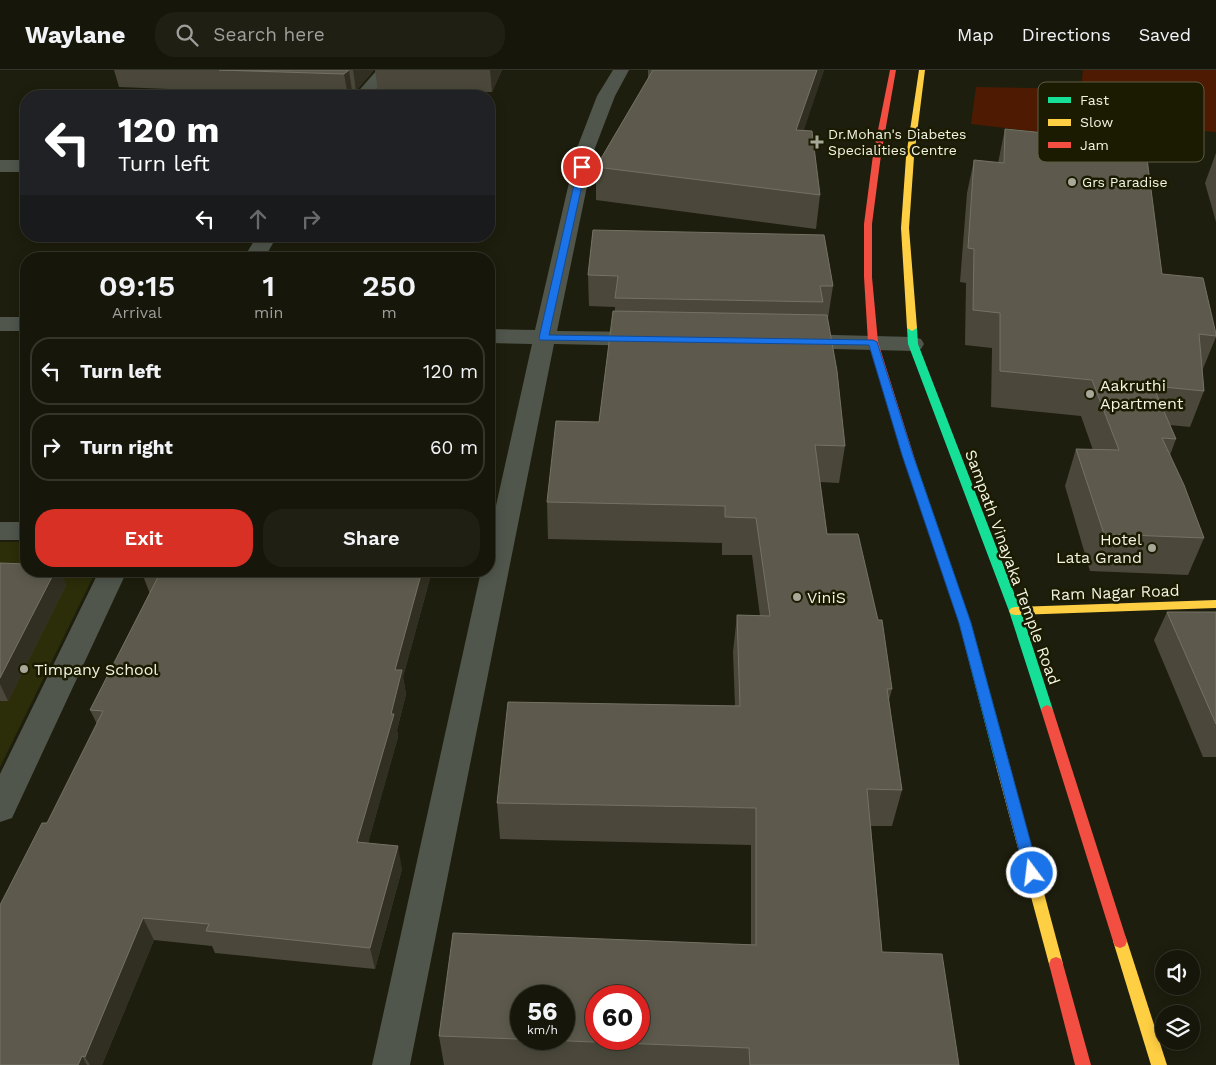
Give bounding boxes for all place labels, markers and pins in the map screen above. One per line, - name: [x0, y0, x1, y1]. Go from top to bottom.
- place label: Dr.Mohan's Diabetes Specialities Centre: [828, 126, 966, 158]
- marker: Dr.Mohan's Diabetes Specialities Centre: [810, 135, 824, 149]
- pin: [561, 146, 603, 188]
- place label: Grs Paradise: [1082, 174, 1168, 190]
- marker: Grs Paradise: [1066, 176, 1078, 188]
- place label: Aakruthi Apartment: [1100, 376, 1184, 413]
- marker: Aakruthi Apartment: [1084, 388, 1096, 400]
- place label: Hotel Lata Grand: [1056, 530, 1142, 567]
- marker: Hotel Lata Grand: [1146, 542, 1158, 554]
- place label: ViniS: [807, 588, 846, 607]
- marker: ViniS: [791, 591, 803, 603]
- place label: Timpany School: [34, 660, 158, 679]
- marker: Timpany School: [18, 663, 30, 675]

